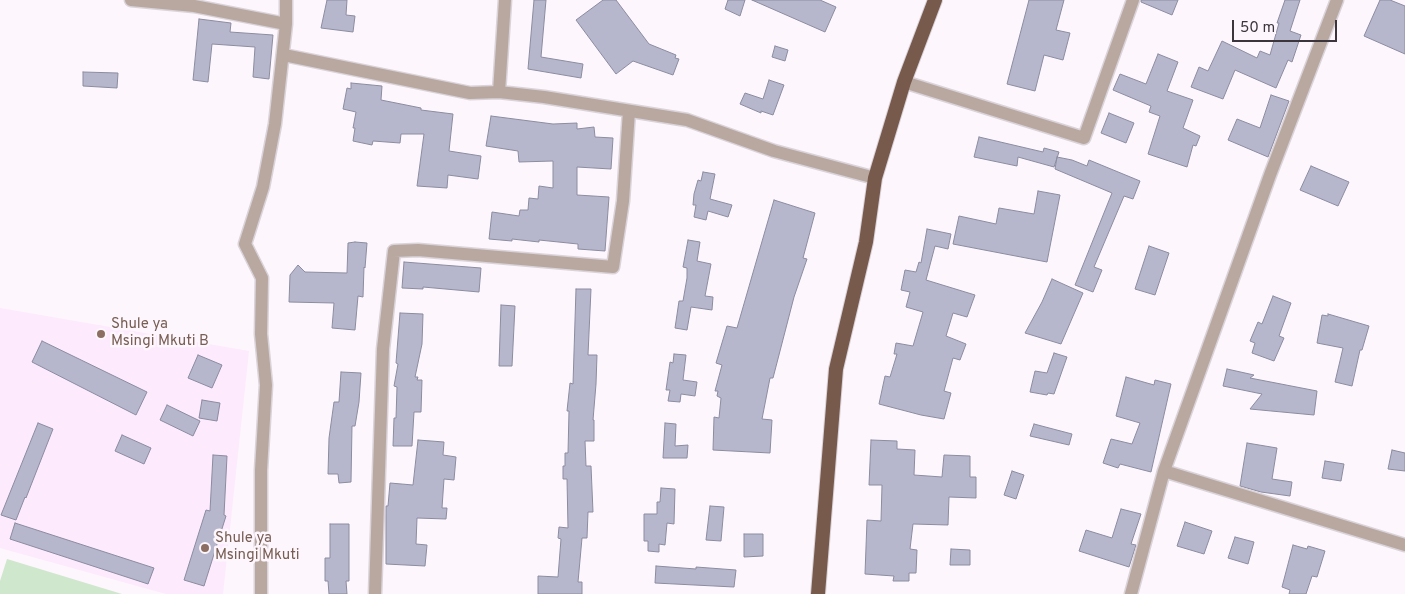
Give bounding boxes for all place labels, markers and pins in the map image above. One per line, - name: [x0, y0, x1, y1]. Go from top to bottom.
- place label: Shule ya Msingi Mkuti B: [111, 316, 209, 351]
- marker: Shule ya Msingi Mkuti B: [95, 328, 107, 340]
- place label: Shule ya Msingi Mkuti: [215, 530, 299, 565]
- marker: Shule ya Msingi Mkuti: [199, 542, 211, 554]

